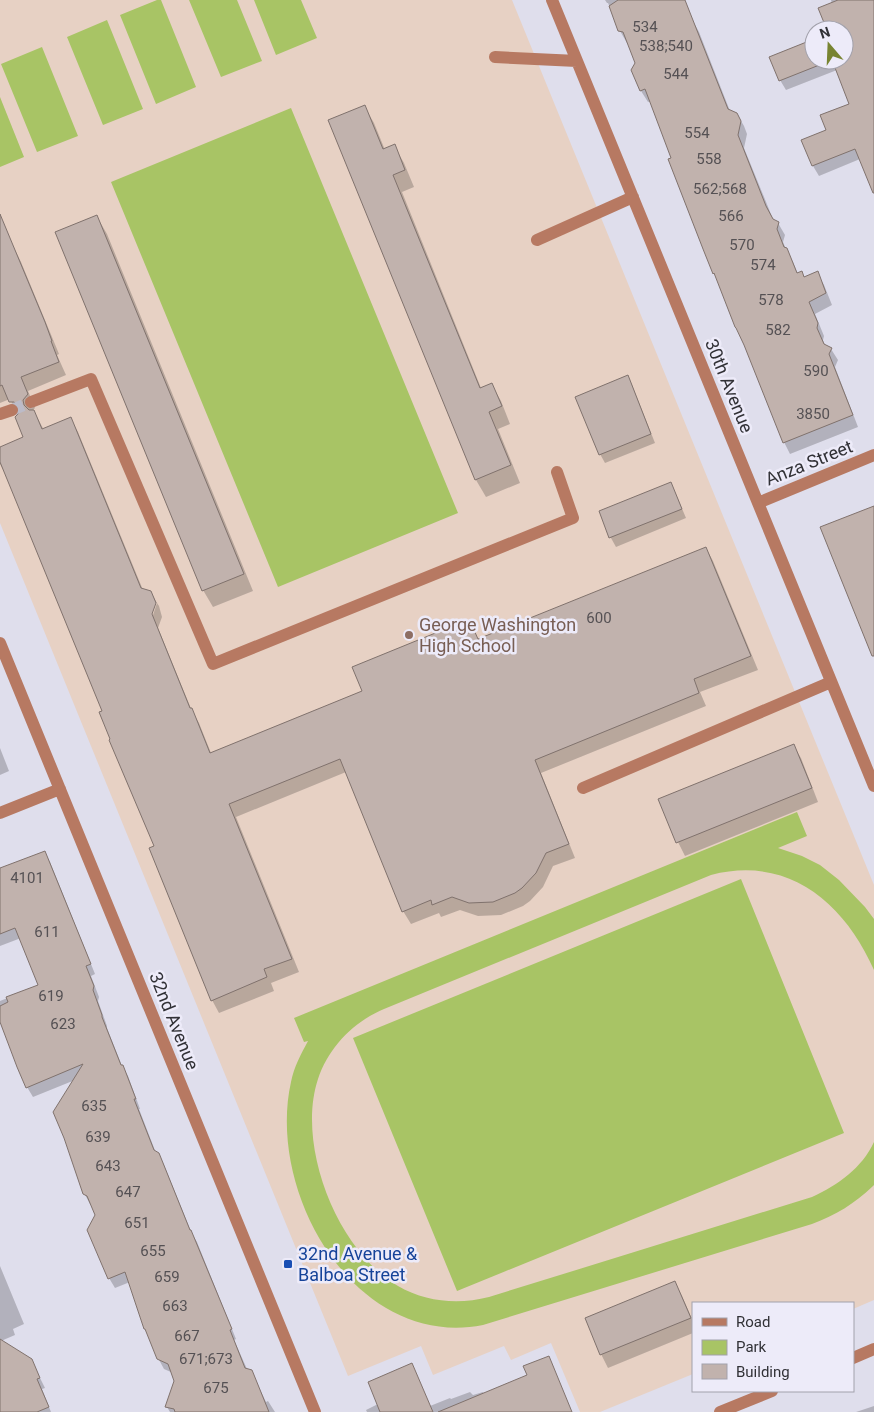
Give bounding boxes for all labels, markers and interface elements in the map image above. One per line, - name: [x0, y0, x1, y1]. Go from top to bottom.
- house number: 534: [632, 18, 658, 36]
- north arrow: [804, 20, 854, 70]
- text: N: [817, 24, 832, 42]
- house number: 538;540: [639, 37, 693, 55]
- house number: 544: [663, 65, 689, 83]
- house number: 554: [684, 124, 710, 142]
- house number: 558: [696, 150, 722, 168]
- house number: 562;568: [693, 180, 747, 198]
- house number: 566: [718, 207, 744, 225]
- house number: 570: [729, 236, 755, 254]
- house number: 574: [750, 256, 776, 274]
- house number: 578: [758, 291, 784, 309]
- house number: 582: [765, 321, 791, 339]
- street label: 30th Avenue: [701, 336, 758, 436]
- house number: 590: [803, 362, 829, 380]
- house number: 3850: [796, 405, 830, 423]
- street label: Anza Street: [762, 435, 856, 490]
- house number: 600: [586, 609, 612, 627]
- place label: George Washington High School: [419, 614, 576, 656]
- marker: George Washington High School: [403, 629, 415, 641]
- house number: 4101: [10, 869, 44, 887]
- house number: 611: [34, 923, 60, 941]
- street label: 32nd Avenue: [145, 969, 204, 1073]
- house number: 619: [38, 987, 64, 1005]
- house number: 623: [50, 1015, 76, 1033]
- house number: 635: [81, 1097, 107, 1115]
- house number: 639: [85, 1128, 111, 1146]
- house number: 643: [95, 1157, 121, 1175]
- house number: 647: [115, 1183, 141, 1201]
- house number: 651: [124, 1214, 150, 1232]
- house number: 655: [140, 1242, 166, 1260]
- place label: 32nd Avenue & Balboa Street: [298, 1243, 418, 1285]
- marker: 32nd Avenue & Balboa Street: [282, 1258, 294, 1270]
- house number: 659: [154, 1268, 180, 1286]
- house number: 663: [162, 1297, 188, 1315]
- legend: [692, 1302, 854, 1392]
- text: Road: [736, 1313, 770, 1331]
- house number: 667: [174, 1327, 200, 1345]
- text: Park: [736, 1338, 767, 1356]
- house number: 671;673: [179, 1350, 233, 1368]
- text: Building: [736, 1363, 790, 1381]
- house number: 675: [203, 1379, 229, 1397]

